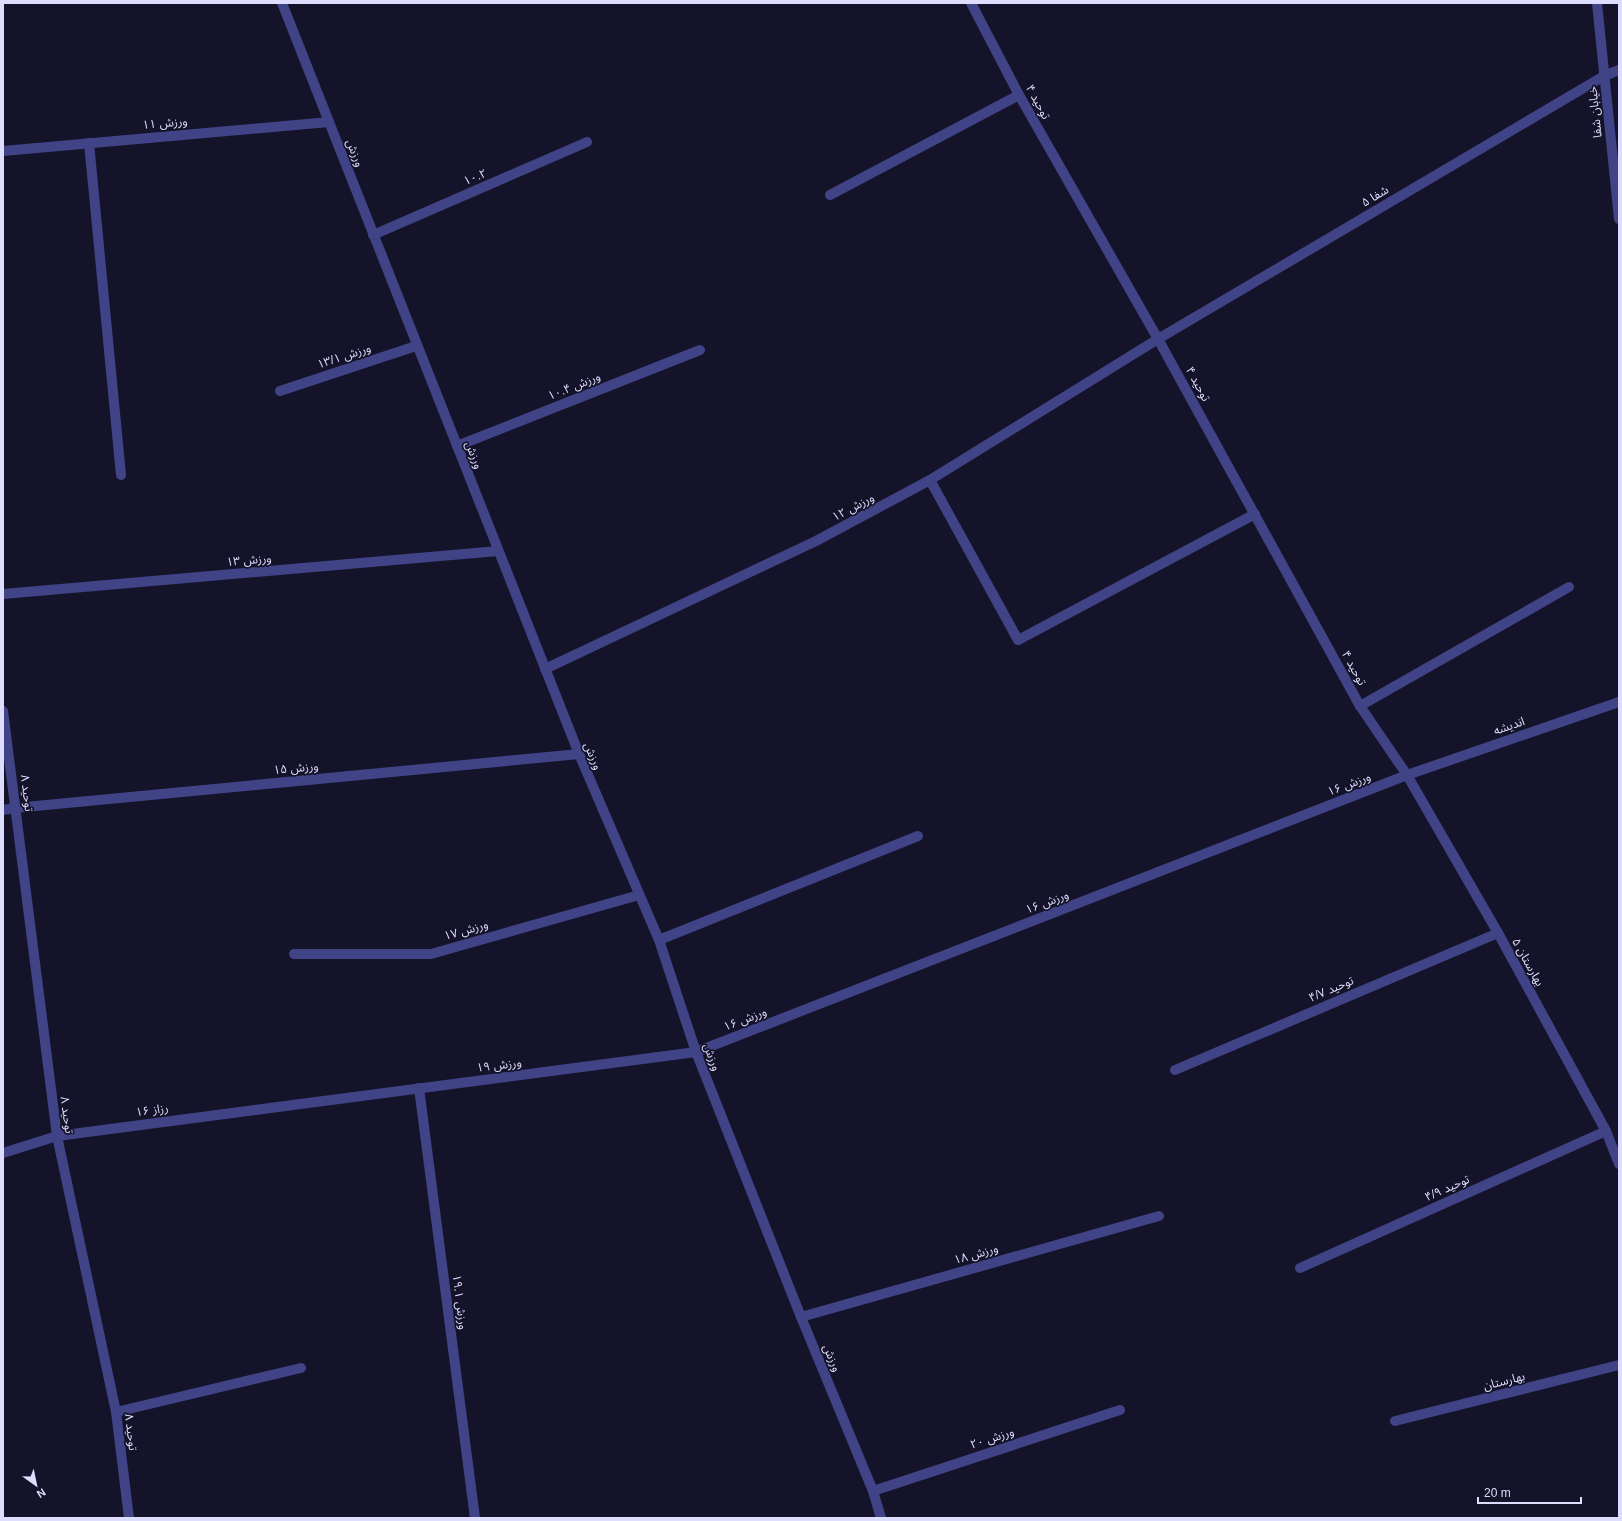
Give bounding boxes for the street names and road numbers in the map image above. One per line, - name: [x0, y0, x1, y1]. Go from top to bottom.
- street label: توحید ۴: [1023, 82, 1053, 122]
- street label: خیابان شفا: [1585, 85, 1605, 139]
- street label: ورزش ۱۱: [142, 114, 188, 132]
- street label: ورزش: [343, 137, 367, 169]
- street label: ۱۰.۲: [461, 166, 489, 188]
- street label: شفا ۵: [1359, 183, 1391, 209]
- street label: ورزش ۱۳/۱: [315, 341, 373, 371]
- street label: توحید ۴: [1183, 364, 1213, 404]
- street label: ورزش ۱۰.۴: [546, 369, 602, 403]
- street label: ورزش: [462, 439, 486, 471]
- street label: ورزش ۱۲: [830, 490, 876, 524]
- street label: ورزش ۱۳: [226, 551, 272, 569]
- street label: توحید ۴: [1339, 648, 1369, 688]
- street label: اندیشه: [1492, 714, 1527, 738]
- street label: ورزش: [581, 740, 605, 772]
- street label: ورزش ۱۵: [273, 759, 319, 777]
- street label: ورزش ۱۶: [1325, 769, 1373, 799]
- street label: توحید ۸: [18, 774, 36, 813]
- street label: ورزش ۱۶: [1023, 887, 1071, 917]
- street label: ورزش ۱۷: [442, 917, 490, 943]
- street label: بهارستان ۵: [1509, 936, 1547, 988]
- street label: توحید ۴/۷: [1306, 973, 1356, 1005]
- street label: ورزش ۱۶: [721, 1004, 769, 1034]
- street label: ورزش: [700, 1041, 724, 1073]
- street label: ورزش ۱۹: [476, 1055, 522, 1075]
- street label: توحید ۸: [57, 1096, 77, 1135]
- street label: رزاز ۱۶: [135, 1101, 169, 1119]
- street label: توحید ۴/۹: [1422, 1172, 1472, 1204]
- street label: ورزش ۱۸: [952, 1241, 1000, 1267]
- street label: ورزش ۱۹.۱: [450, 1274, 470, 1330]
- street label: ورزش: [820, 1342, 844, 1374]
- street label: بهارستان: [1482, 1369, 1526, 1393]
- street label: توحید ۸: [122, 1413, 140, 1452]
- street label: ورزش ۲۰: [968, 1424, 1016, 1452]

